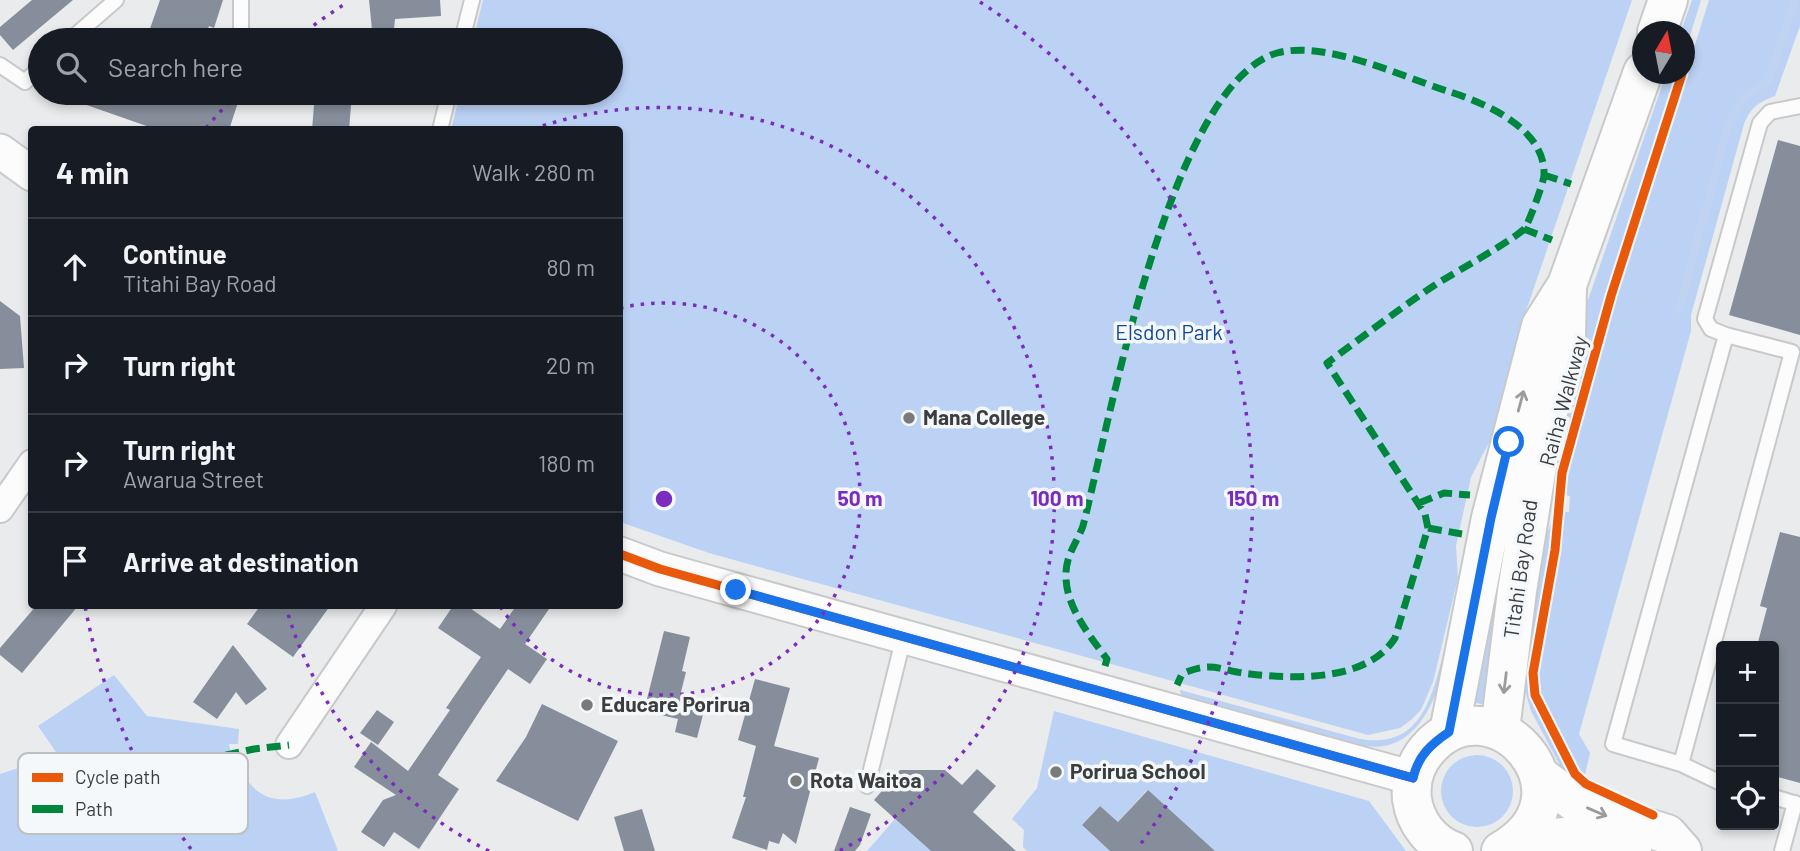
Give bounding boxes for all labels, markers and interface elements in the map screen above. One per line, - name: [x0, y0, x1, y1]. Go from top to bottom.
- north arrow: [1632, 21, 1695, 84]
- search box: [28, 28, 623, 105]
- icon: search: [52, 48, 90, 86]
- text: Search here: [108, 51, 243, 82]
- text: 4 min: [56, 154, 129, 190]
- text: Walk · 280 m: [472, 158, 595, 186]
- text: Continue: [123, 238, 227, 269]
- icon: ahead: [56, 248, 94, 286]
- text: 80 m: [546, 253, 595, 281]
- text: Titahi Bay Road: [123, 269, 277, 297]
- park label: Elsdon Park: [1115, 319, 1223, 344]
- street label: Raiha Walkway: [1533, 332, 1592, 469]
- icon: right: [56, 346, 94, 384]
- text: Turn right: [123, 350, 236, 381]
- text: 20 m: [546, 351, 595, 379]
- one-way arrow: [1515, 390, 1528, 412]
- place label: Mana College: [923, 404, 1045, 429]
- marker: Mana College: [901, 410, 917, 426]
- route start: [1493, 426, 1524, 457]
- text: Turn right: [123, 434, 236, 465]
- icon: right: [56, 444, 94, 482]
- text: 180 m: [538, 449, 595, 477]
- text: Awarua Street: [123, 465, 264, 493]
- text: 50 m: [837, 485, 883, 510]
- text: 100 m: [1030, 485, 1084, 510]
- text: 150 m: [1227, 485, 1279, 510]
- centre of rings: [652, 487, 676, 511]
- street label: Titahi Bay Road: [1497, 498, 1542, 640]
- icon: arrive: [56, 542, 94, 580]
- text: Arrive at destination: [123, 546, 359, 577]
- route end: [720, 574, 751, 605]
- map controls: [1716, 641, 1779, 830]
- button: +: [1716, 641, 1779, 704]
- one-way arrow: [1499, 671, 1512, 694]
- place label: Educare Porirua: [601, 691, 750, 716]
- marker: Educare Porirua: [579, 697, 595, 713]
- button: −: [1716, 704, 1779, 767]
- legend: [18, 753, 248, 834]
- place label: Porirua School: [1070, 758, 1206, 783]
- marker: Porirua School: [1048, 764, 1064, 780]
- text: Cycle path: [75, 765, 160, 788]
- place label: Rota Waitoa: [810, 767, 922, 792]
- button: locate: [1716, 767, 1779, 830]
- marker: Rota Waitoa: [788, 773, 804, 789]
- text: Path: [75, 797, 113, 820]
- one-way arrow: [1586, 806, 1608, 819]

